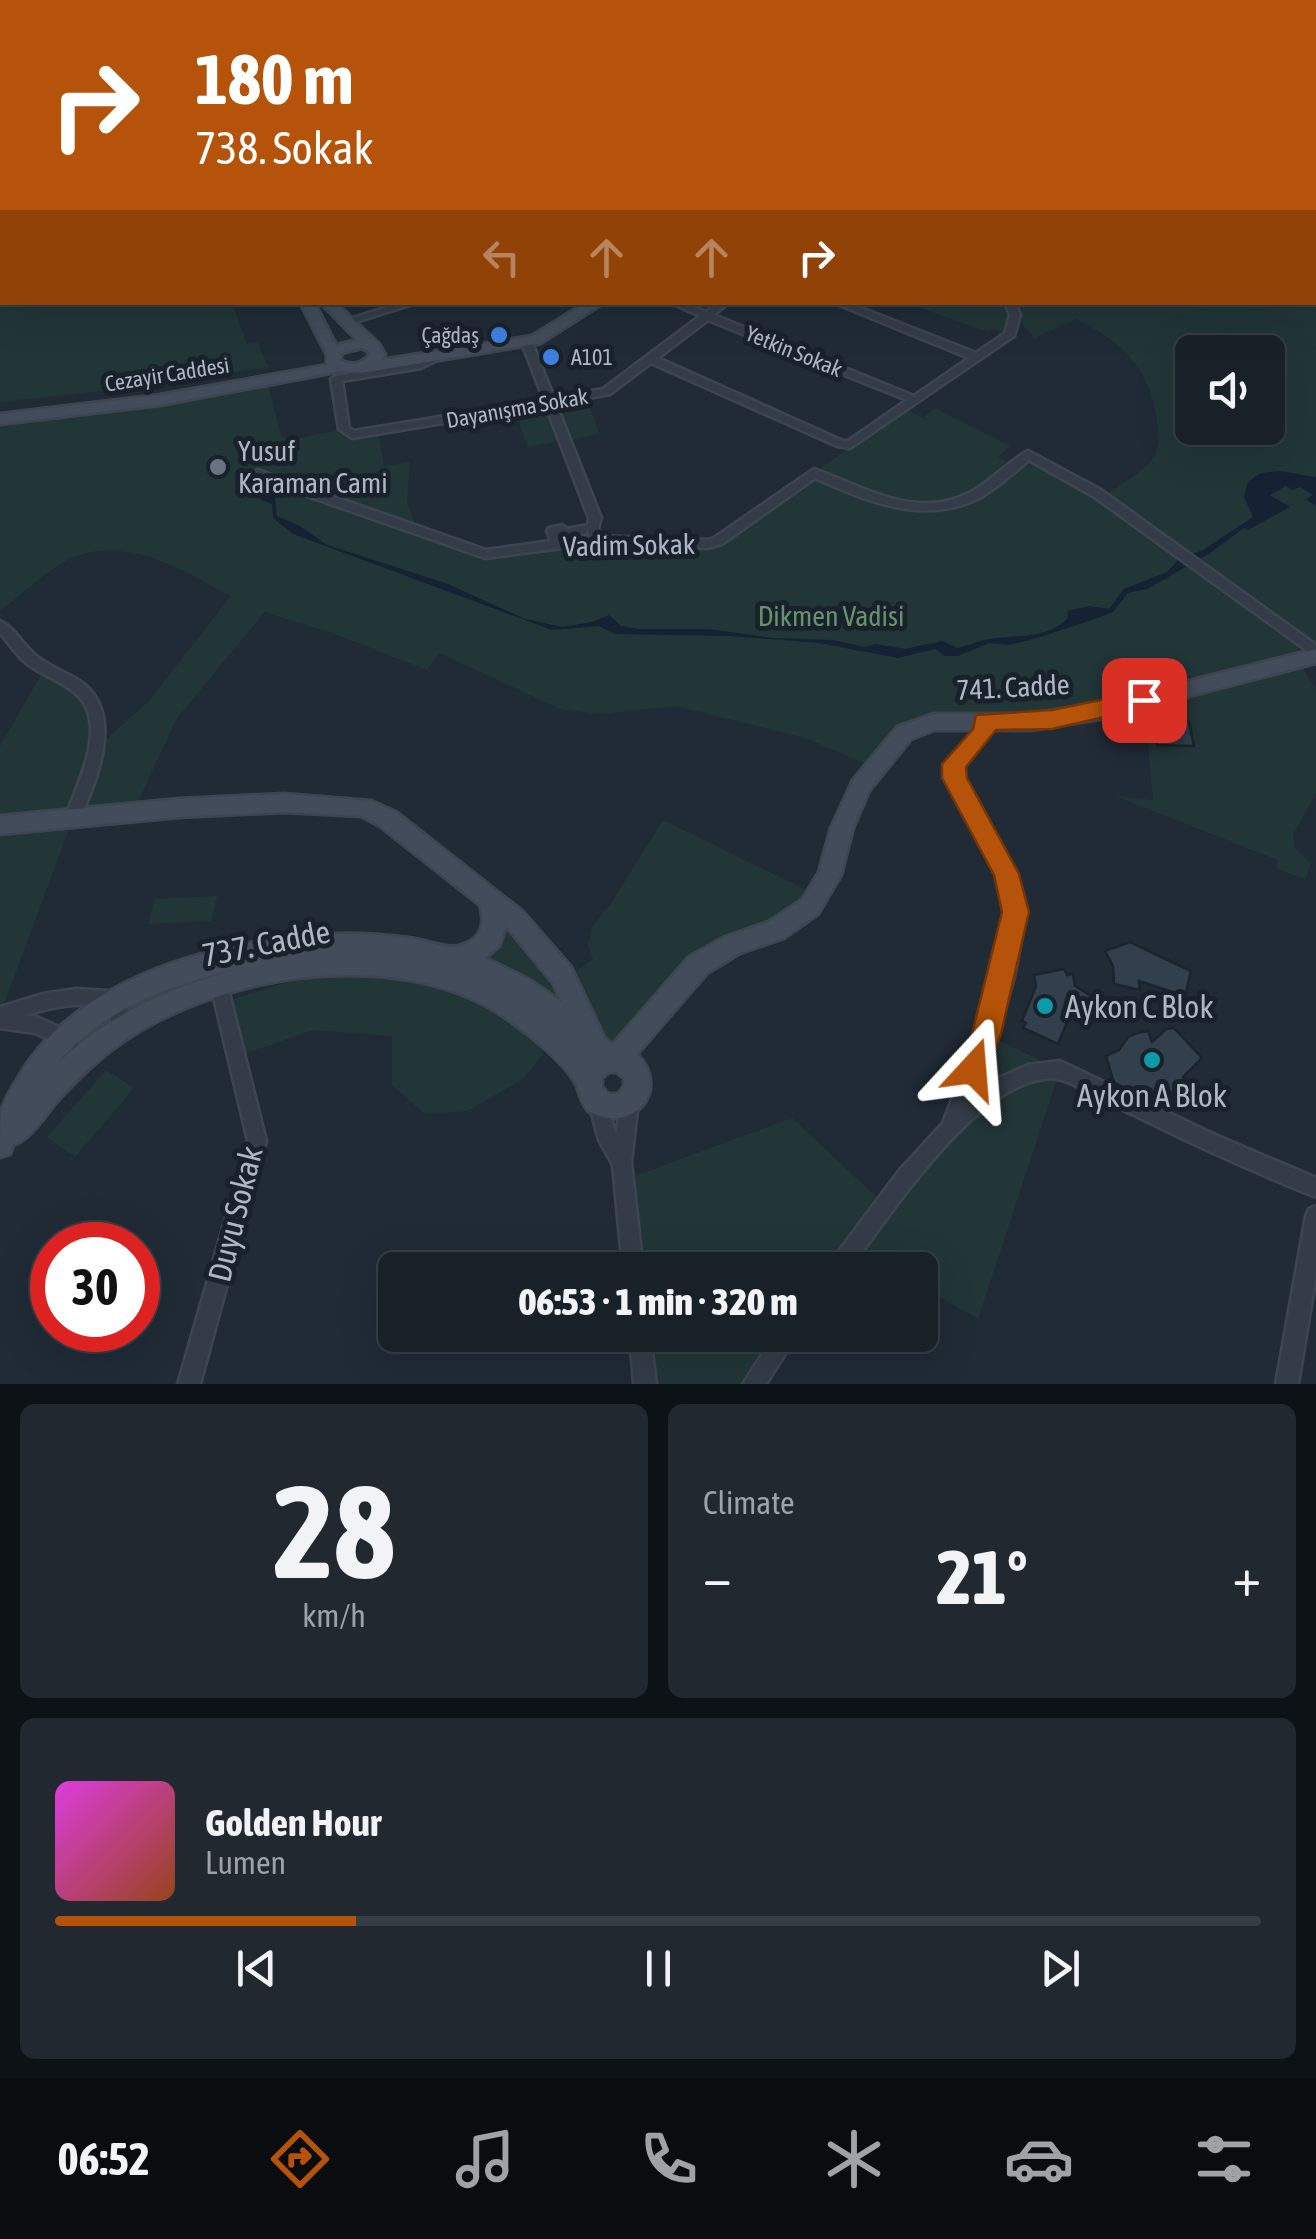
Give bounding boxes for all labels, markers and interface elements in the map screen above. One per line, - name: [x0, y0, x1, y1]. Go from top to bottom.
- text: 180 m: [195, 39, 354, 119]
- icon: right: [30, 40, 160, 170]
- text: 738. Sokak: [195, 122, 373, 174]
- icon: left: [474, 230, 529, 285]
- icon: ahead: [579, 230, 634, 285]
- icon: ahead: [684, 230, 739, 285]
- icon: right: [789, 230, 844, 285]
- street label: Yetkin Sokak: [742, 320, 846, 382]
- place label: Çağdaş: [421, 322, 479, 348]
- marker: Çağdaş: [488, 324, 510, 346]
- map controls: [1175, 335, 1285, 445]
- button: sound: [1175, 335, 1285, 445]
- place label: A101: [571, 344, 613, 370]
- marker: A101: [540, 346, 562, 368]
- street label: Cezayir Caddesi: [103, 351, 231, 397]
- street label: Dayanışma Sokak: [444, 383, 590, 433]
- place label: Yusuf Karaman Cami: [238, 435, 388, 499]
- marker: Yusuf Karaman Cami: [207, 456, 229, 478]
- street label: Vadim Sokak: [563, 528, 695, 562]
- park label: Dikmen Vadisi: [758, 600, 904, 632]
- pin: [1102, 658, 1187, 743]
- street label: 741. Cadde: [956, 668, 1070, 706]
- icon: arrive: [1117, 673, 1172, 728]
- street label: 737. Cadde: [199, 912, 333, 974]
- place label: Aykon C Blok: [1065, 988, 1213, 1025]
- marker: Aykon C Blok: [1034, 995, 1056, 1017]
- position arrow: [921, 1017, 1025, 1121]
- marker: Aykon A Blok: [1141, 1049, 1163, 1071]
- place label: Aykon A Blok: [1077, 1077, 1227, 1114]
- street label: Duyu Sokak: [200, 1143, 270, 1285]
- speed limit sign: 30: [30, 1222, 160, 1352]
- text: 06:53 · 1 min · 320 m: [518, 1280, 798, 1323]
- text: 28: [273, 1457, 395, 1606]
- text: Climate: [703, 1484, 795, 1521]
- text: 21°: [936, 1534, 1028, 1620]
- text: −: [703, 1545, 732, 1608]
- text: +: [1232, 1545, 1261, 1608]
- text: km/h: [302, 1597, 366, 1634]
- text: Golden Hour: [205, 1801, 381, 1844]
- text: Lumen: [205, 1844, 286, 1881]
- icon: previous: [229, 1941, 284, 1996]
- icon: pause: [631, 1941, 686, 1996]
- icon: next: [1033, 1941, 1088, 1996]
- icon: directions: [265, 2124, 335, 2194]
- icon: music: [450, 2124, 520, 2194]
- icon: phone: [634, 2124, 704, 2194]
- icon: climate: [819, 2124, 889, 2194]
- icon: car: [1004, 2124, 1074, 2194]
- icon: filters: [1189, 2124, 1259, 2194]
- text: 06:52: [57, 2133, 150, 2185]

